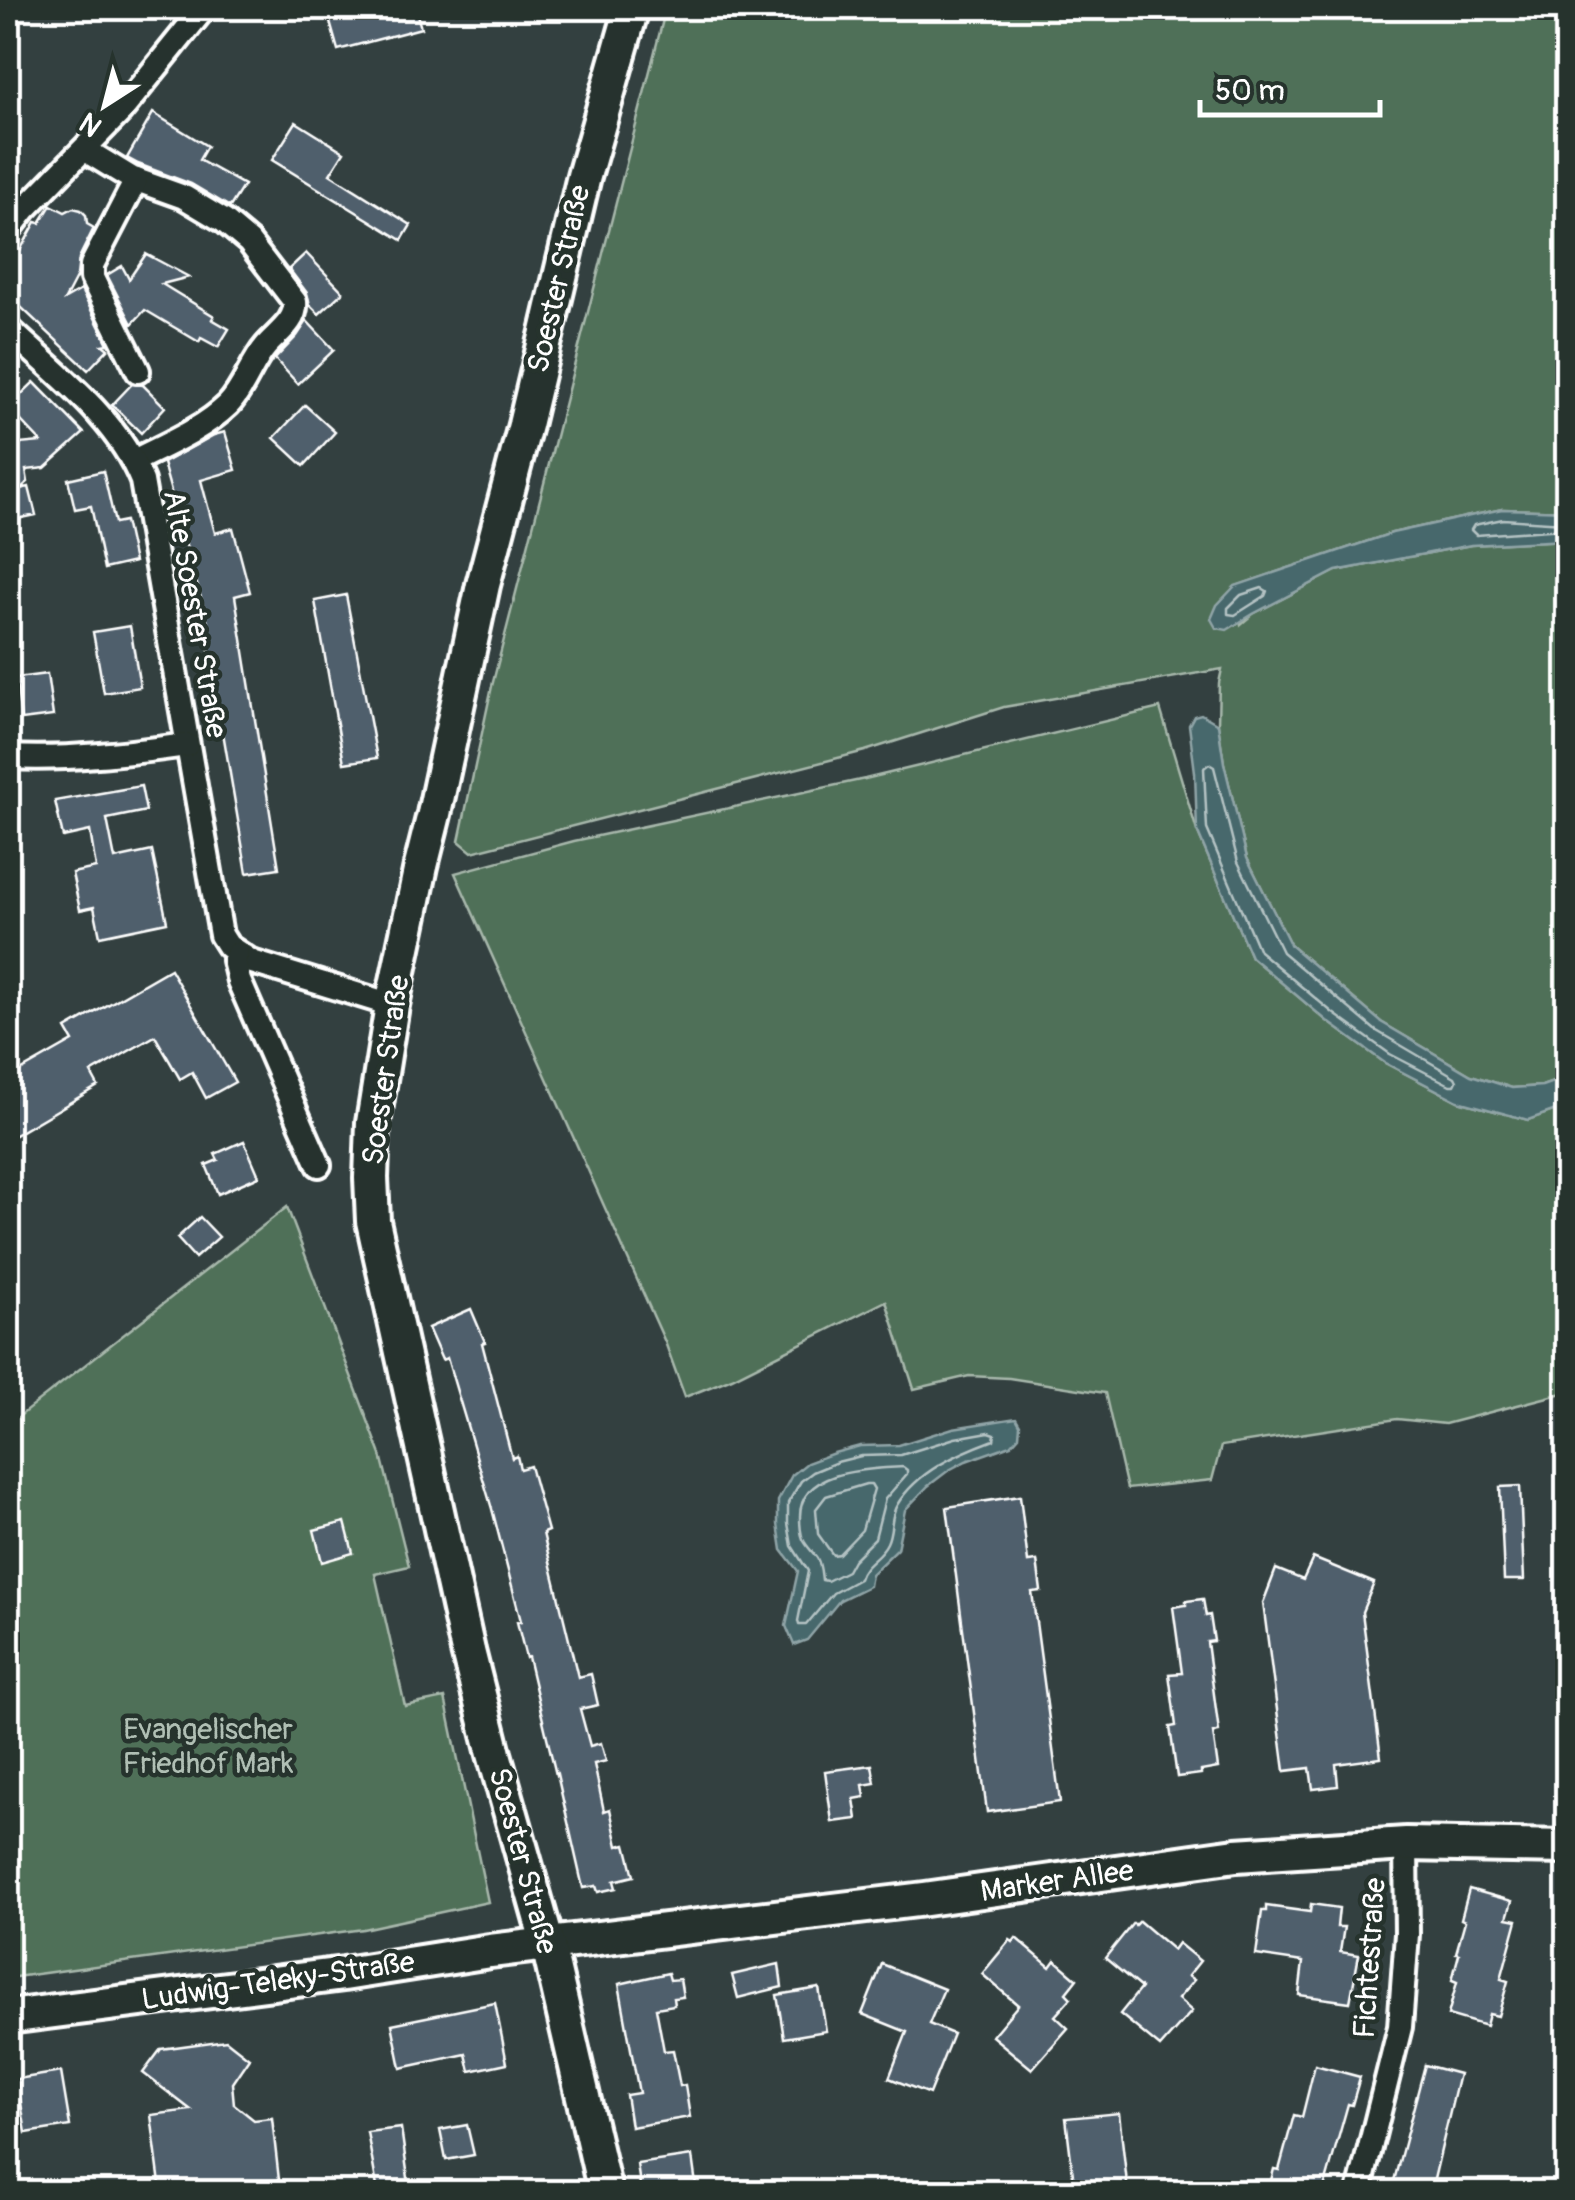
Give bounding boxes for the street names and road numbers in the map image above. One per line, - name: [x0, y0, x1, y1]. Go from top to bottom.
- street label: Soester Straße: [519, 181, 599, 376]
- street label: Alte Soester Straße: [155, 487, 235, 741]
- street label: Soester Straße: [354, 973, 418, 1167]
- street label: Soester Straße: [480, 1764, 566, 1958]
- street label: Marker Allee: [978, 1852, 1136, 1910]
- street label: Fichtestraße: [1346, 1876, 1394, 2040]
- street label: Ludwig-Teleky-Straße: [139, 1944, 417, 2018]

